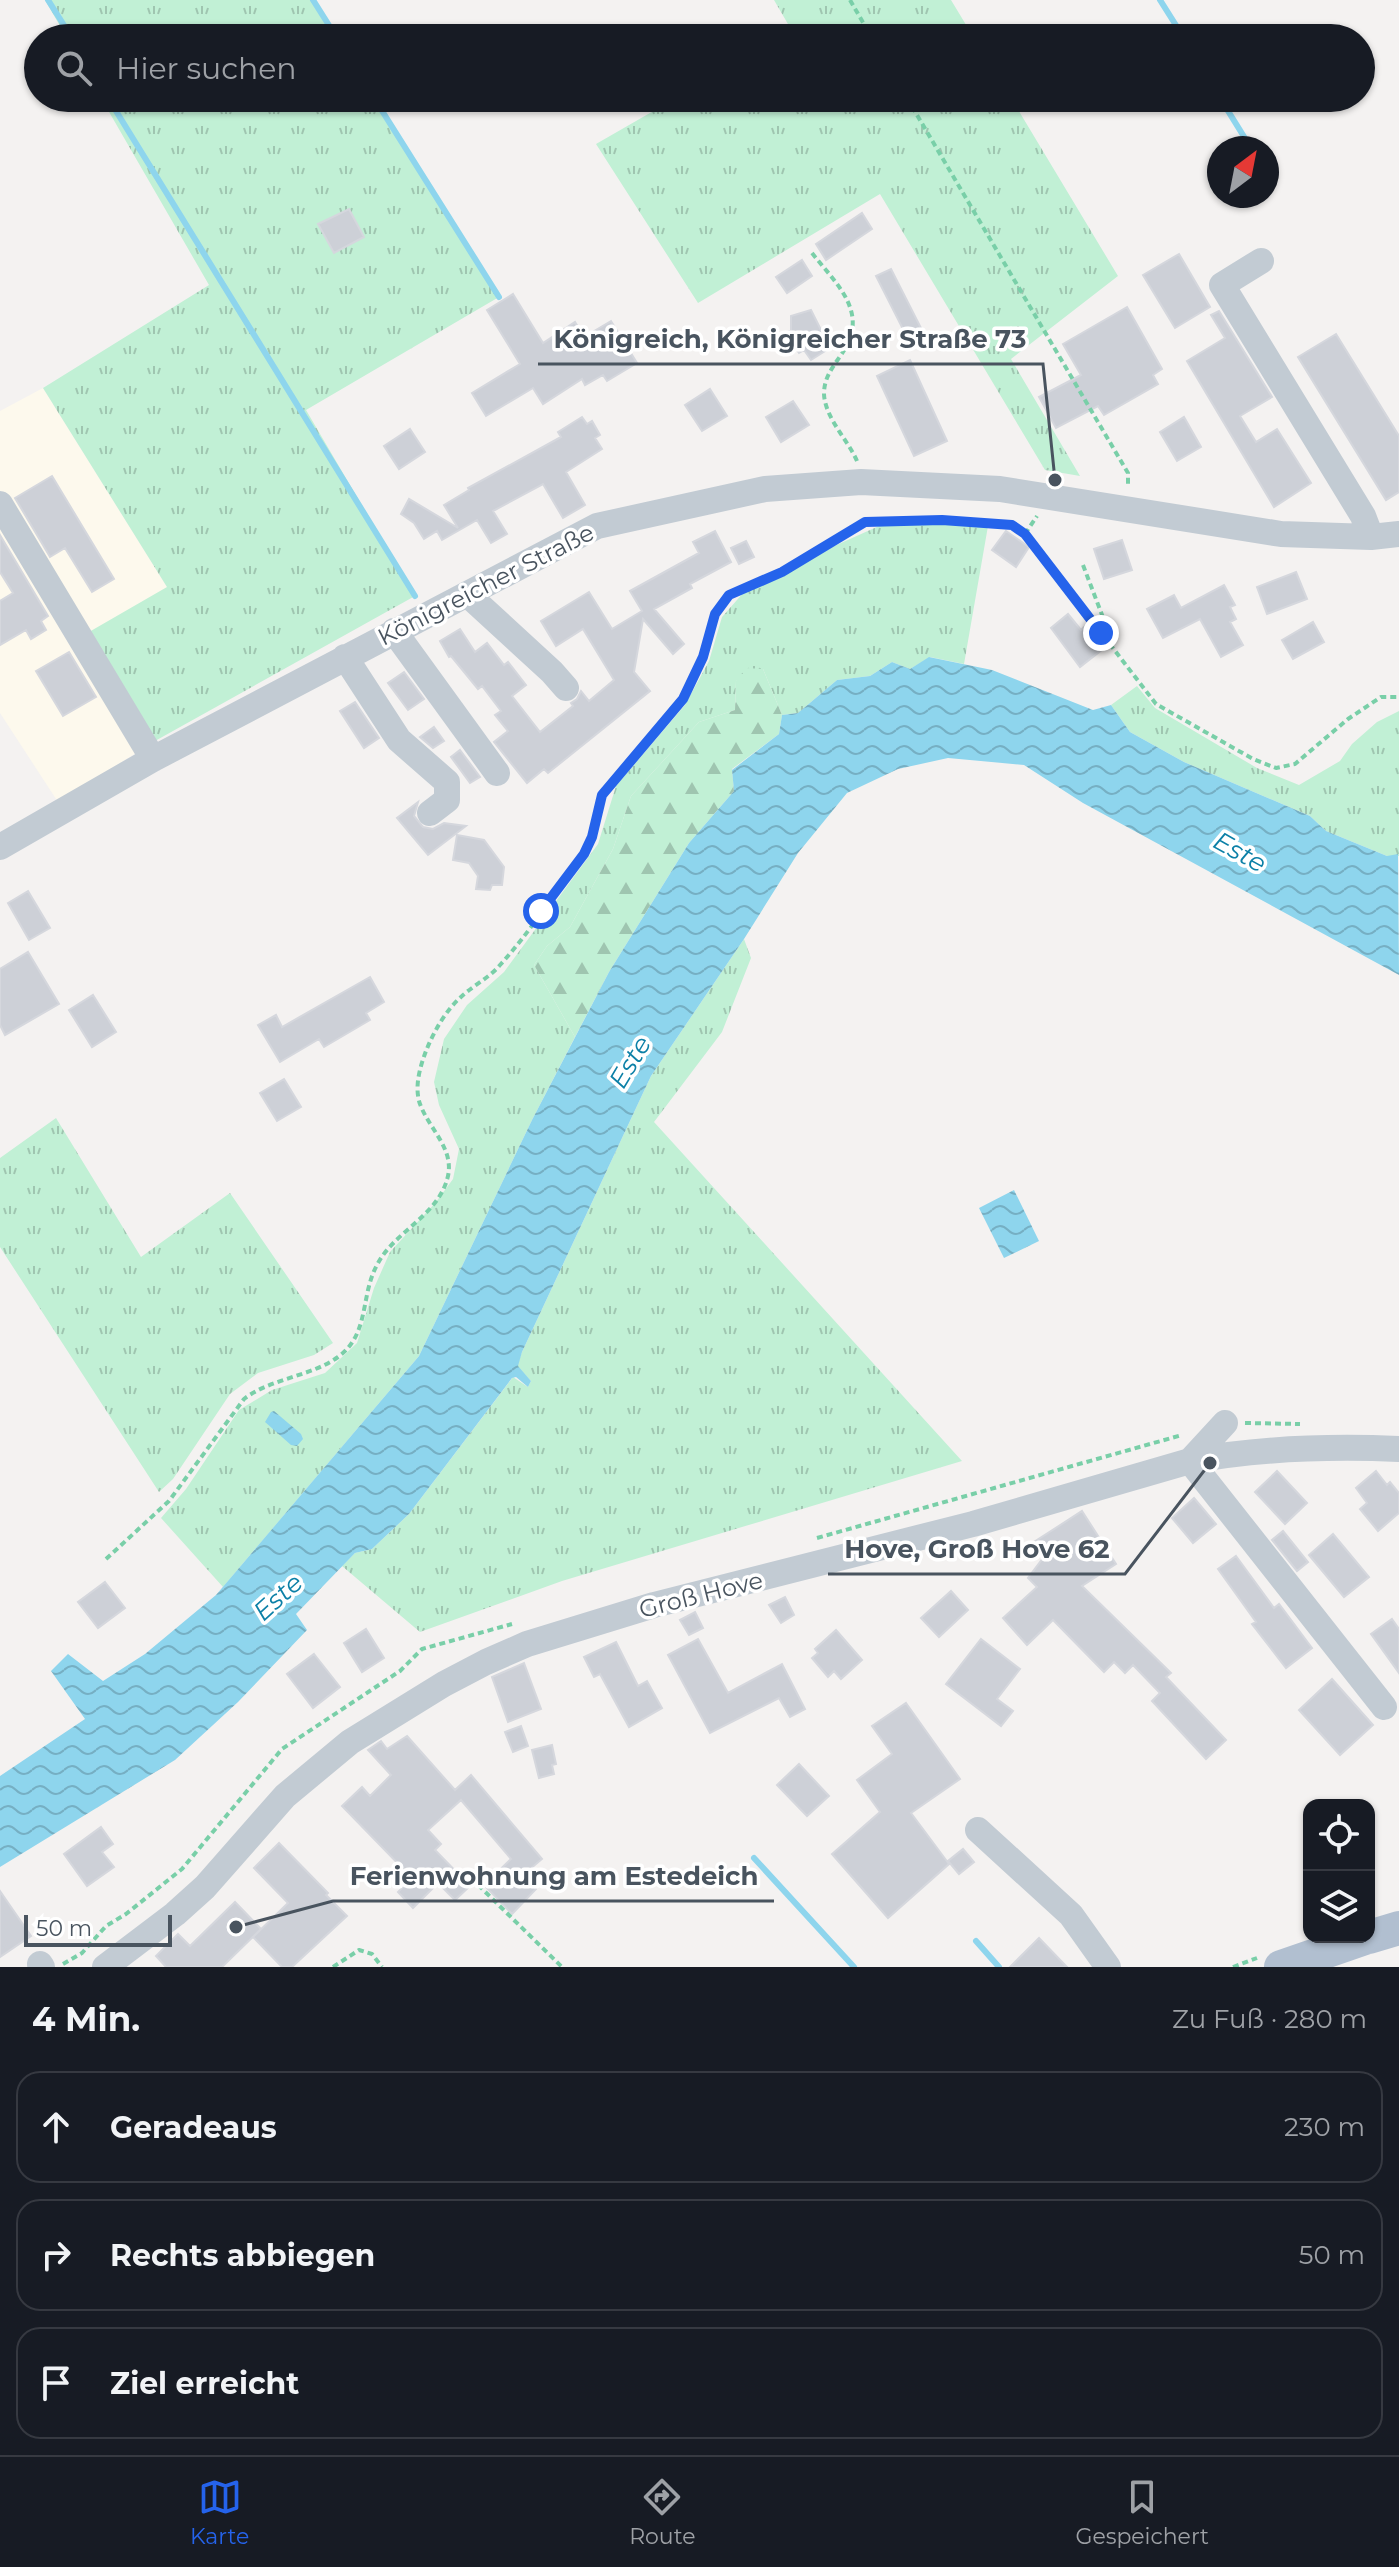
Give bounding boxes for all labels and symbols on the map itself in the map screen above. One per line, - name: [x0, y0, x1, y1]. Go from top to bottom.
- north arrow: [1207, 136, 1279, 208]
- callout: Königreich, Königreicher Straße 73: [538, 314, 1043, 364]
- text: Königreich, Königreicher Straße 73: [554, 323, 1026, 355]
- street label: Königreicher Straße: [373, 517, 599, 652]
- route end: [1083, 615, 1119, 651]
- water label: Este: [1208, 825, 1272, 879]
- route start: [523, 893, 559, 929]
- water label: Este: [602, 1030, 658, 1094]
- callout: Hove, Groß Hove 62: [828, 1524, 1125, 1574]
- text: Hove, Groß Hove 62: [844, 1533, 1110, 1565]
- street label: Groß Hove: [636, 1565, 766, 1624]
- water label: Este: [247, 1566, 309, 1628]
- callout: Ferienwohnung am Estedeich: [333, 1851, 774, 1901]
- text: Ferienwohnung am Estedeich: [350, 1860, 758, 1892]
- scale bar: [24, 1911, 172, 1947]

